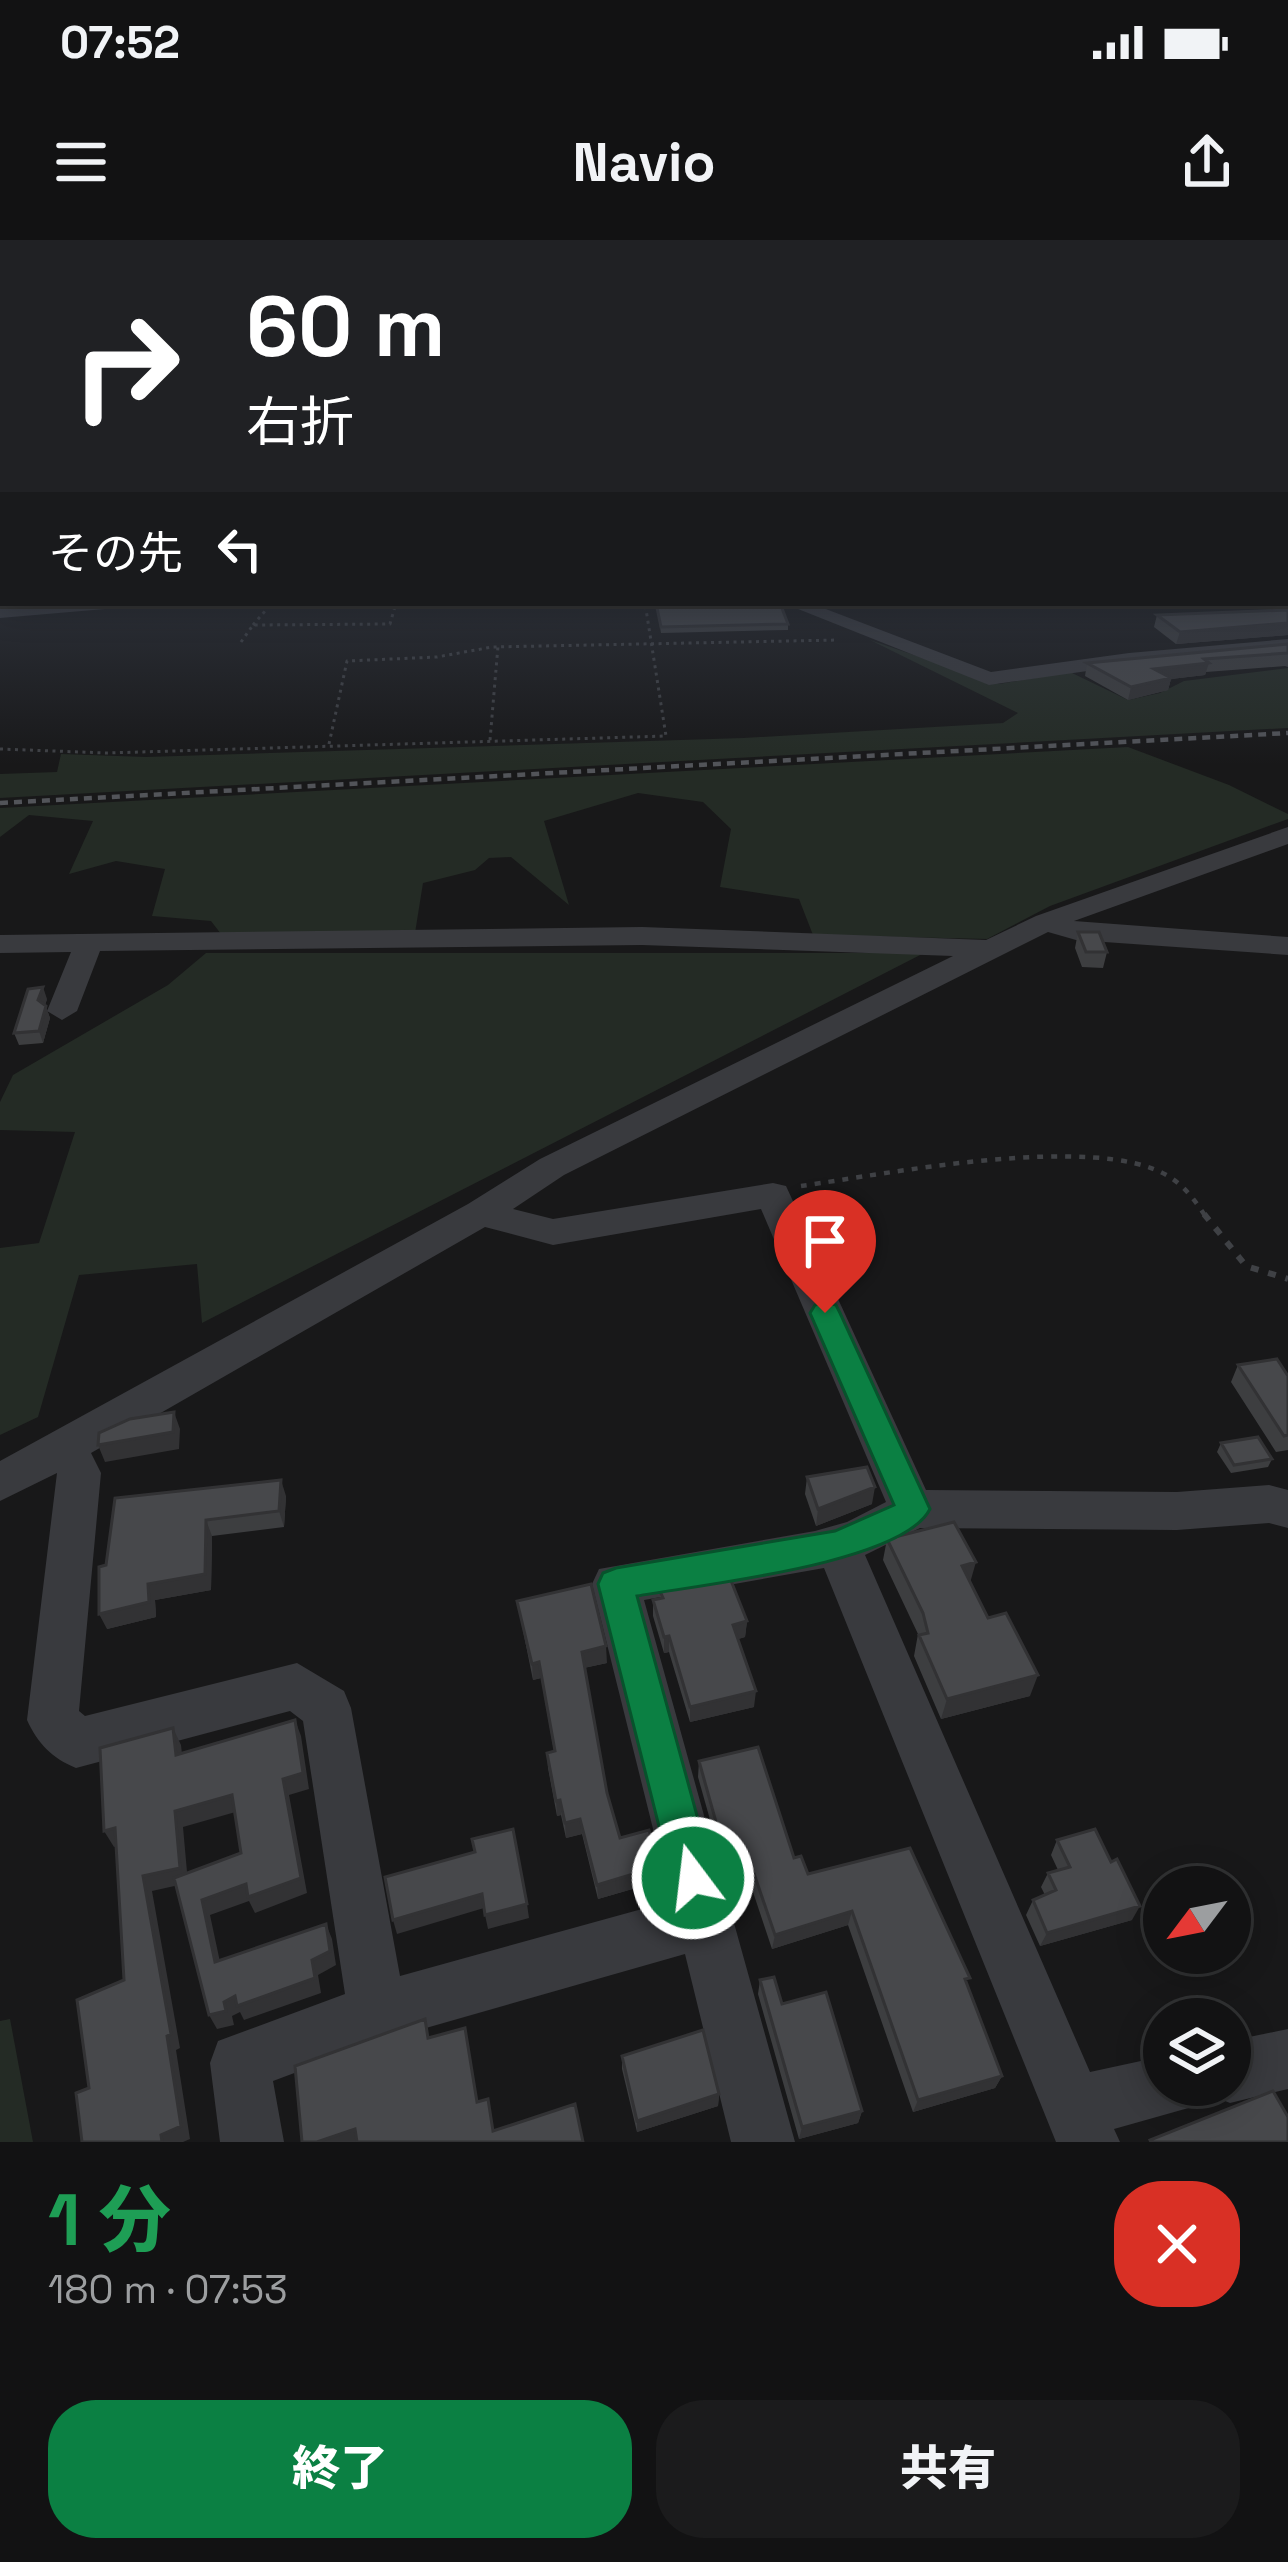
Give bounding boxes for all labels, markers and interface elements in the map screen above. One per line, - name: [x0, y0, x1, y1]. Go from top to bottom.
- text: 07:52: [60, 14, 180, 71]
- text: Navio: [573, 128, 715, 197]
- icon: menu: [48, 129, 114, 195]
- icon: share: [1174, 129, 1240, 195]
- text: 60 m: [246, 273, 445, 381]
- icon: right: [48, 288, 204, 444]
- text: 右折: [246, 388, 354, 457]
- icon: left: [207, 516, 273, 582]
- text: その先: [48, 525, 183, 582]
- pin: [774, 1190, 876, 1313]
- icon: arrive: [792, 1208, 858, 1274]
- position arrow: [630, 1815, 756, 1941]
- north arrow: [1143, 1866, 1251, 1974]
- map controls: [1143, 1866, 1251, 2106]
- button: layers: [1143, 1998, 1251, 2106]
- text: 1 分: [48, 2174, 171, 2266]
- button: close: [1114, 2181, 1240, 2307]
- text: 180 m · 07:53: [48, 2265, 288, 2314]
- button: 終了: [48, 2400, 632, 2538]
- button: 共有: [656, 2400, 1240, 2538]

